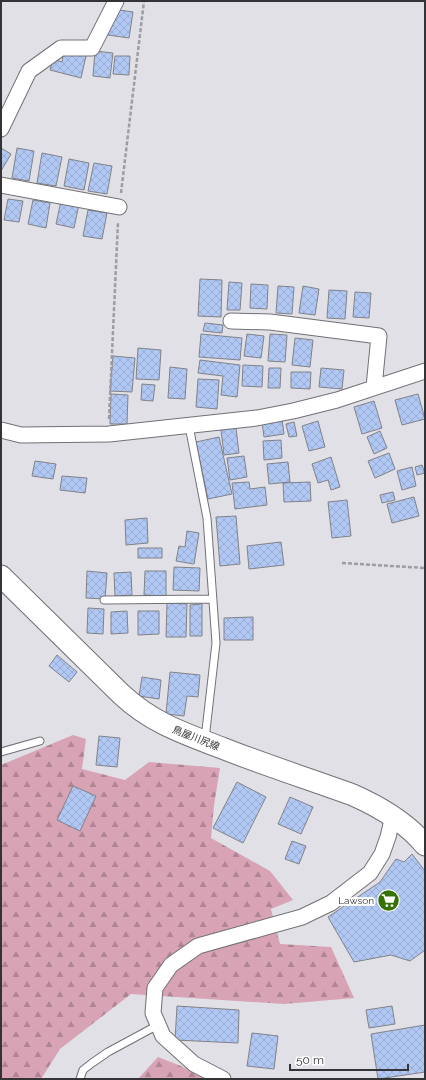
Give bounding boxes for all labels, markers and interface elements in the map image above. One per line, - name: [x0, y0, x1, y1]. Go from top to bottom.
- street label: 鳥屋川尻線: [171, 724, 221, 752]
- supermarket icon: Lawson: [376, 887, 402, 913]
- place label: Lawson: [338, 895, 374, 906]
- scale bar: [290, 1046, 408, 1072]
- text: 50 m: [296, 1053, 324, 1067]

